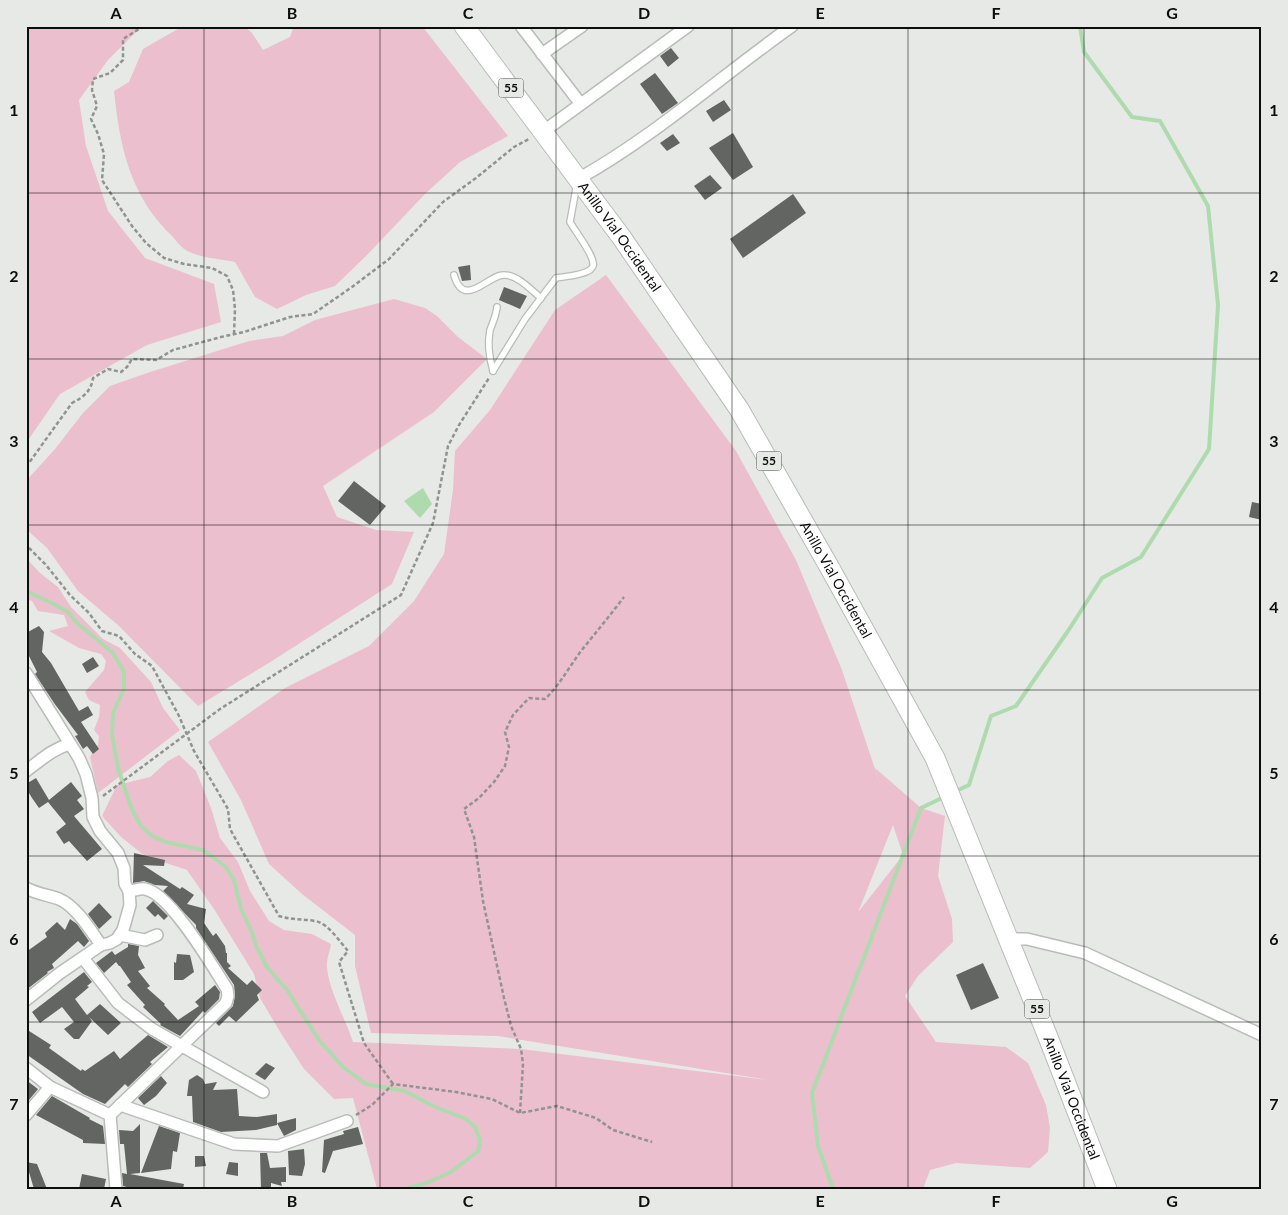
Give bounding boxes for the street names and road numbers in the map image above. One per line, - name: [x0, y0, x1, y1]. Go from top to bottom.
- road number: 55: [498, 78, 524, 98]
- street label: Anillo Vial Occidental: [575, 178, 665, 295]
- road number: 55: [756, 452, 782, 471]
- street label: Anillo Vial Occidental: [797, 518, 876, 641]
- road number: 55: [1024, 1000, 1050, 1019]
- street label: Anillo Vial Occidental: [1040, 1033, 1104, 1162]

